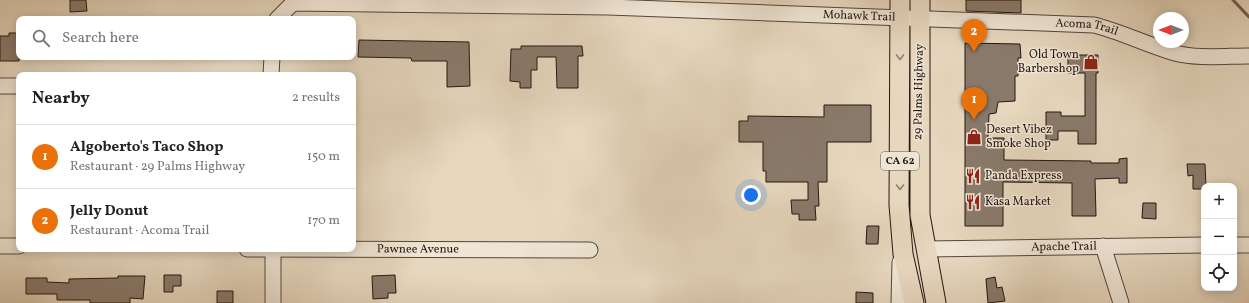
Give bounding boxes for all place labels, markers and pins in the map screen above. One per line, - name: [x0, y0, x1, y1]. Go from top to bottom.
- pin: 2: [961, 19, 987, 52]
- place label: Old Town Barbershop: [1018, 47, 1079, 77]
- shop icon: Old Town Barbershop: [1082, 53, 1100, 71]
- pin: 1: [961, 87, 987, 120]
- place label: Desert Vibez Smoke Shop: [986, 122, 1052, 152]
- shop icon: Desert Vibez Smoke Shop: [965, 128, 983, 146]
- restaurant icon: Panda Express: [964, 167, 982, 185]
- place label: Panda Express: [985, 168, 1062, 184]
- restaurant icon: Kasa Market: [964, 193, 982, 211]
- place label: Kasa Market: [985, 194, 1051, 210]

